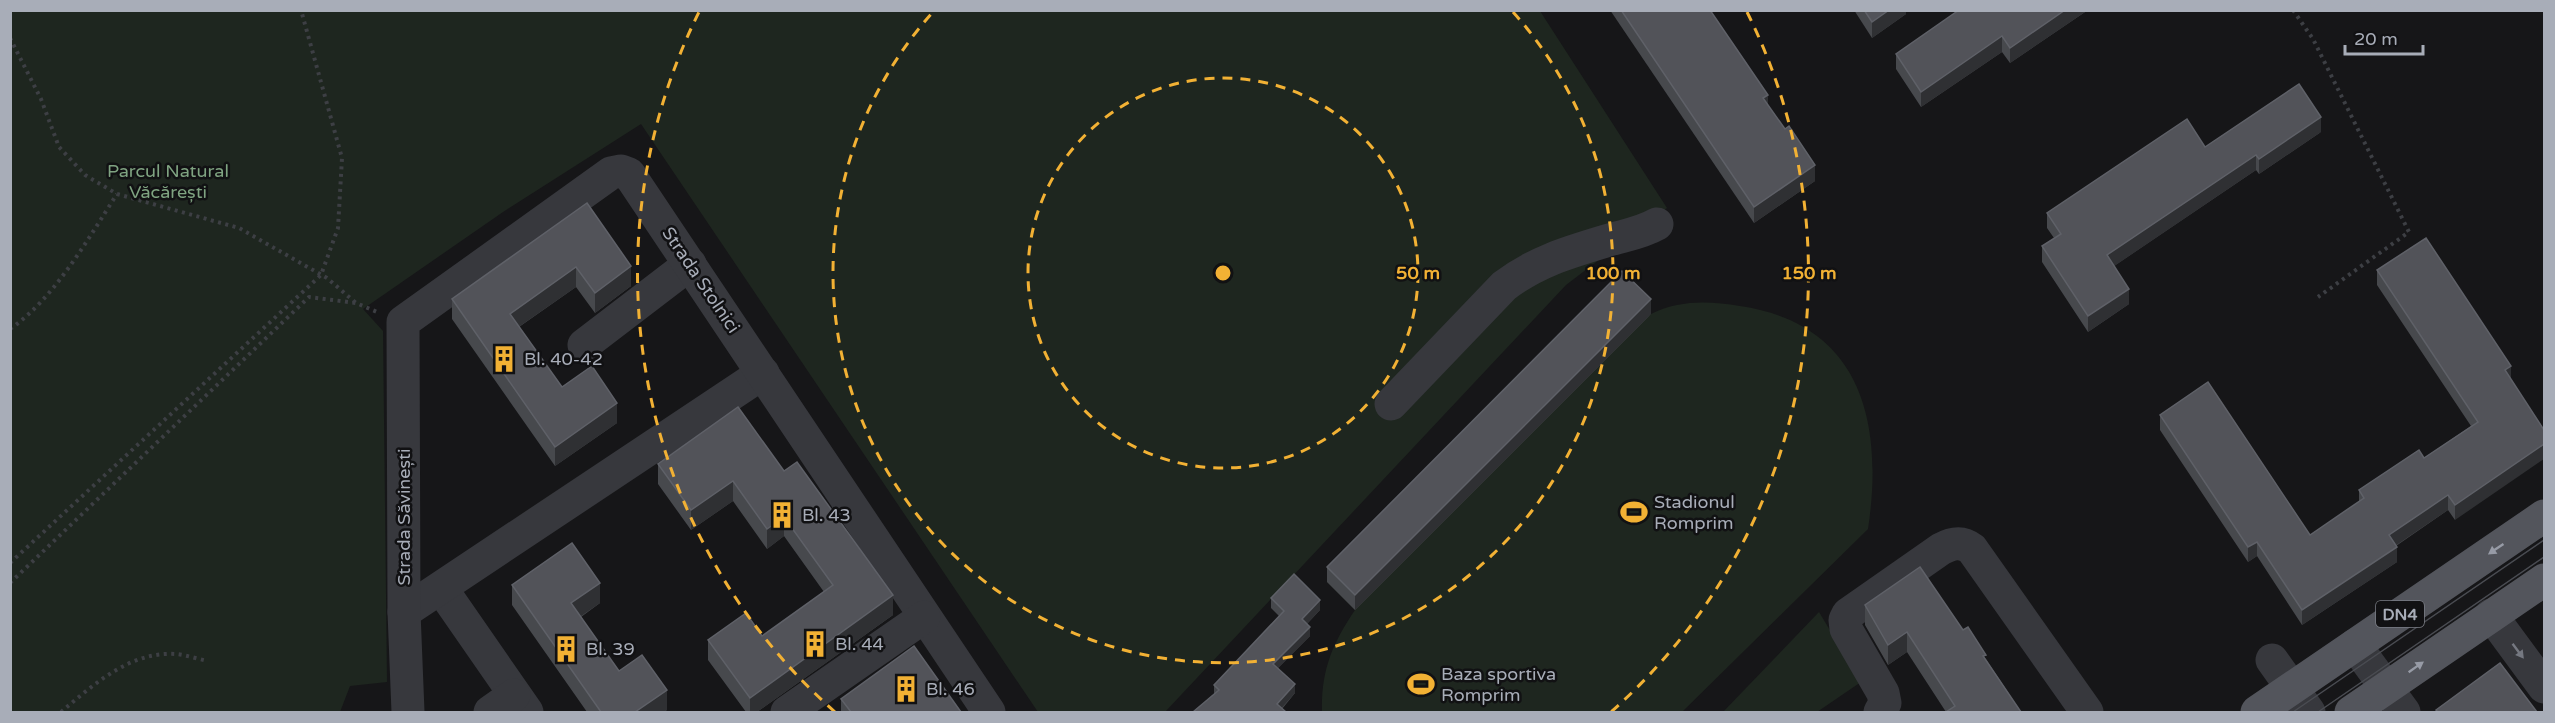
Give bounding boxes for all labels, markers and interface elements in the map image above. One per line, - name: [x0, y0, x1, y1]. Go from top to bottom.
- scale bar: [2345, 18, 2423, 56]
- text: 20 m: [2354, 28, 2398, 50]
- park label: Parcul Natural Văcărești: [107, 160, 229, 203]
- street label: Strada Stolnici: [657, 223, 745, 337]
- text: 50 m: [1396, 262, 1440, 284]
- text: 100 m: [1585, 262, 1641, 284]
- text: 150 m: [1781, 262, 1837, 284]
- centre of rings: [1213, 263, 1233, 283]
- building icon: Bl. 40-42: [489, 344, 519, 374]
- place label: Bl. 40-42: [524, 348, 603, 370]
- street label: Strada Săvinești: [393, 449, 415, 585]
- place label: Stadionul Romprim: [1654, 491, 1735, 534]
- sports icon: Stadionul Romprim: [1619, 497, 1649, 527]
- building icon: Bl. 43: [767, 500, 797, 530]
- place label: Bl. 43: [802, 504, 851, 526]
- one-way arrow: [2488, 543, 2504, 554]
- road number: DN4: [2376, 601, 2424, 627]
- building icon: Bl. 44: [800, 629, 830, 659]
- place label: Bl. 44: [835, 633, 884, 655]
- building icon: Bl. 39: [551, 634, 581, 664]
- place label: Bl. 39: [586, 638, 635, 660]
- one-way arrow: [2512, 643, 2524, 659]
- one-way arrow: [2408, 662, 2424, 673]
- place label: Baza sportiva Romprim: [1441, 663, 1556, 706]
- sports icon: Baza sportiva Romprim: [1406, 669, 1436, 699]
- building icon: Bl. 46: [891, 674, 921, 704]
- place label: Bl. 46: [926, 678, 975, 700]

